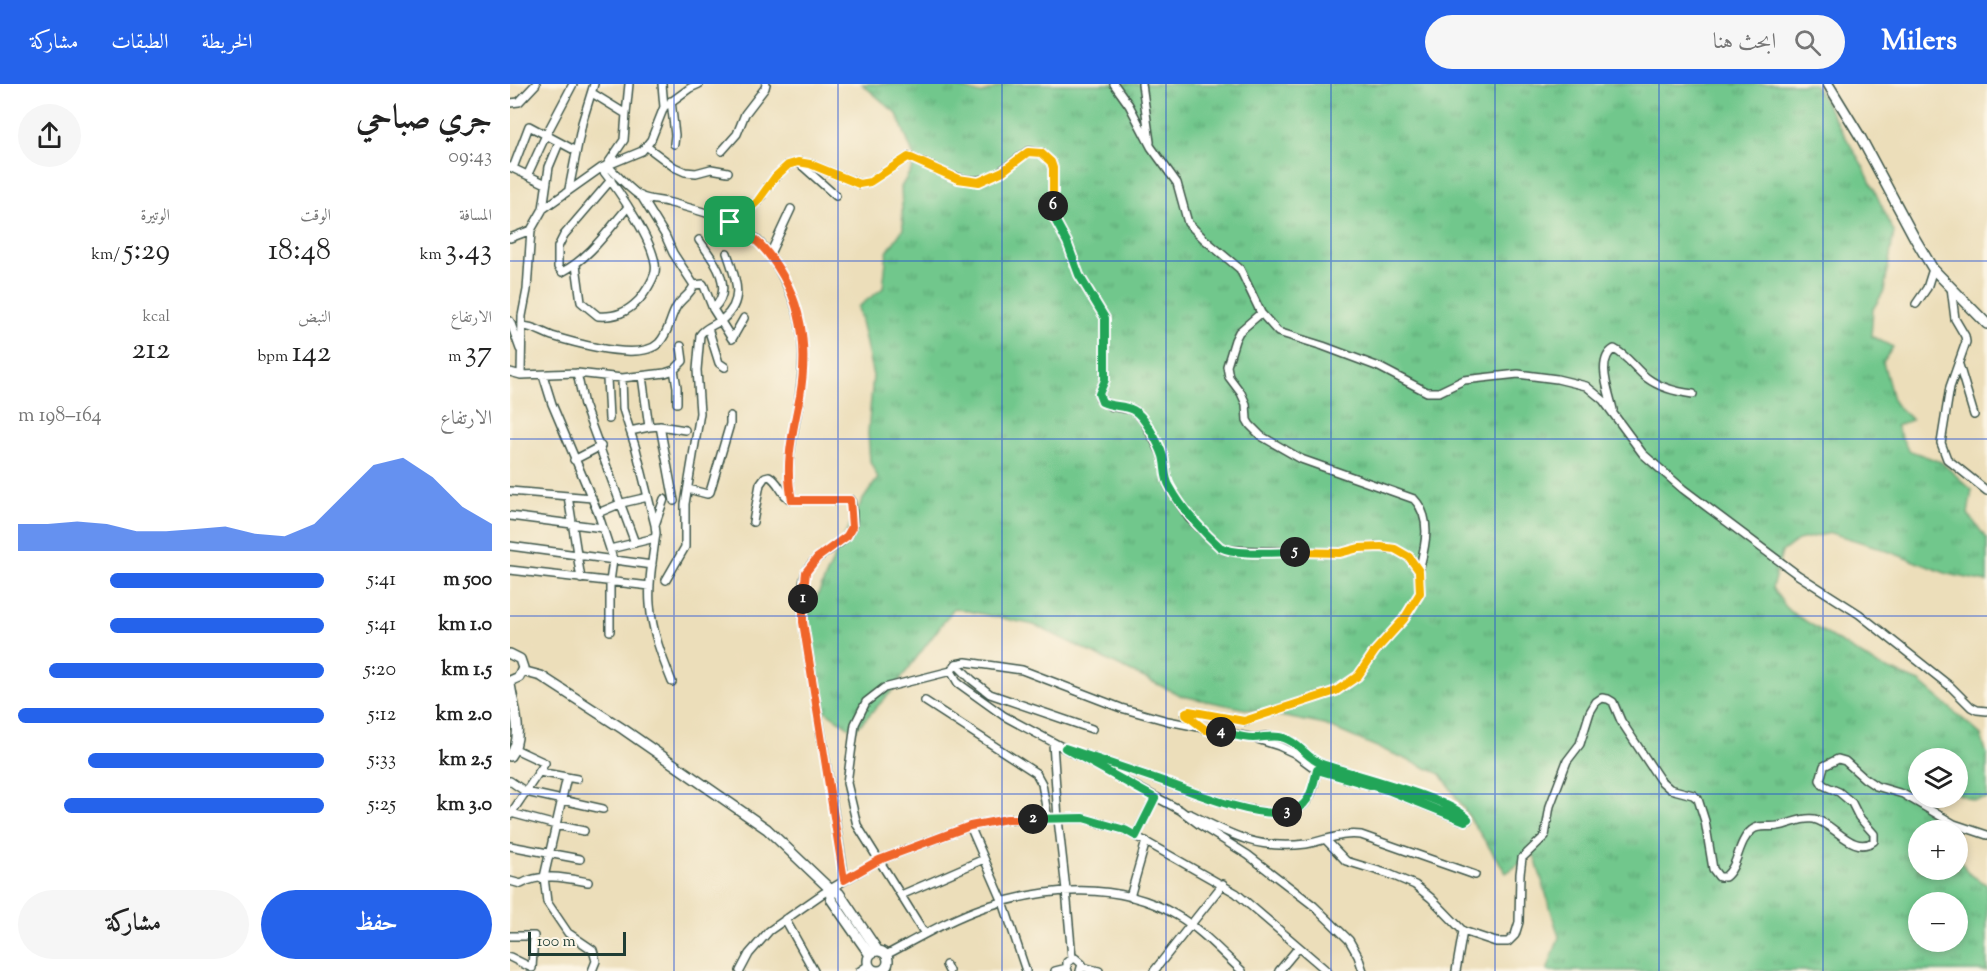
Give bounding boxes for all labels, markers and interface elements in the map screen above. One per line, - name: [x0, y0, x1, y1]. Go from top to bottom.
- search box: [1425, 15, 1845, 69]
- text: Milers: [1881, 22, 1957, 62]
- icon: search: [1791, 26, 1824, 59]
- text: ابحث هنا: [1713, 27, 1776, 59]
- text: مشاركة: [30, 28, 78, 58]
- text: الطبقات: [111, 28, 168, 58]
- text: الخريطة: [201, 28, 253, 58]
- text: جري صباحي: [356, 96, 492, 144]
- button: share: [18, 104, 81, 167]
- text: 09:43: [448, 143, 492, 172]
- pin: 6: [1038, 191, 1068, 221]
- text: 6: [1049, 194, 1057, 217]
- pin: [704, 196, 755, 247]
- text: الوتيرة: [140, 205, 170, 228]
- text: الوقت: [300, 205, 331, 228]
- text: المسافة: [459, 205, 492, 228]
- icon: arrive: [713, 205, 746, 238]
- text: 5:29: [123, 230, 170, 273]
- text: 18:48: [268, 230, 331, 273]
- text: 3.43: [445, 230, 492, 273]
- text: /km: [91, 244, 123, 267]
- text: km: [420, 244, 445, 267]
- text: kcal: [143, 306, 170, 329]
- text: النبض: [298, 307, 331, 330]
- text: الارتفاع: [450, 307, 492, 330]
- text: 212: [132, 329, 170, 372]
- text: 142: [292, 332, 331, 375]
- text: 37: [465, 332, 492, 375]
- text: bpm: [257, 346, 292, 369]
- text: m: [448, 346, 465, 369]
- text: 164–198 m: [18, 402, 102, 431]
- text: الارتفاع: [440, 405, 492, 434]
- pin: 5: [1280, 537, 1310, 567]
- text: 5: [1292, 540, 1298, 563]
- text: 5:41: [367, 566, 396, 595]
- text: 500 m: [443, 566, 492, 595]
- pin: 1: [788, 584, 818, 614]
- text: 1: [800, 587, 806, 610]
- text: 5:41: [367, 611, 396, 640]
- text: 1.0 km: [438, 611, 492, 640]
- text: 5:20: [364, 656, 396, 685]
- text: 1.5 km: [442, 656, 492, 685]
- text: 5:12: [368, 701, 396, 730]
- text: 2.0 km: [436, 701, 492, 730]
- pin: 4: [1206, 717, 1236, 747]
- text: 4: [1217, 720, 1225, 743]
- text: 5:33: [368, 746, 396, 775]
- text: 2.5 km: [439, 746, 492, 775]
- map controls: [1908, 748, 1968, 952]
- button: layers: [1908, 748, 1968, 808]
- text: 5:25: [368, 791, 396, 820]
- text: 3.0 km: [437, 791, 492, 820]
- pin: 3: [1272, 797, 1302, 827]
- text: 3: [1284, 800, 1290, 823]
- pin: 2: [1018, 804, 1048, 834]
- text: 2: [1029, 807, 1037, 830]
- button: +: [1908, 820, 1968, 880]
- button: مشاركة: [18, 890, 249, 959]
- button: حفظ: [261, 890, 492, 959]
- button: −: [1908, 892, 1968, 952]
- scale bar: [528, 929, 626, 956]
- text: 100 m: [537, 931, 576, 954]

